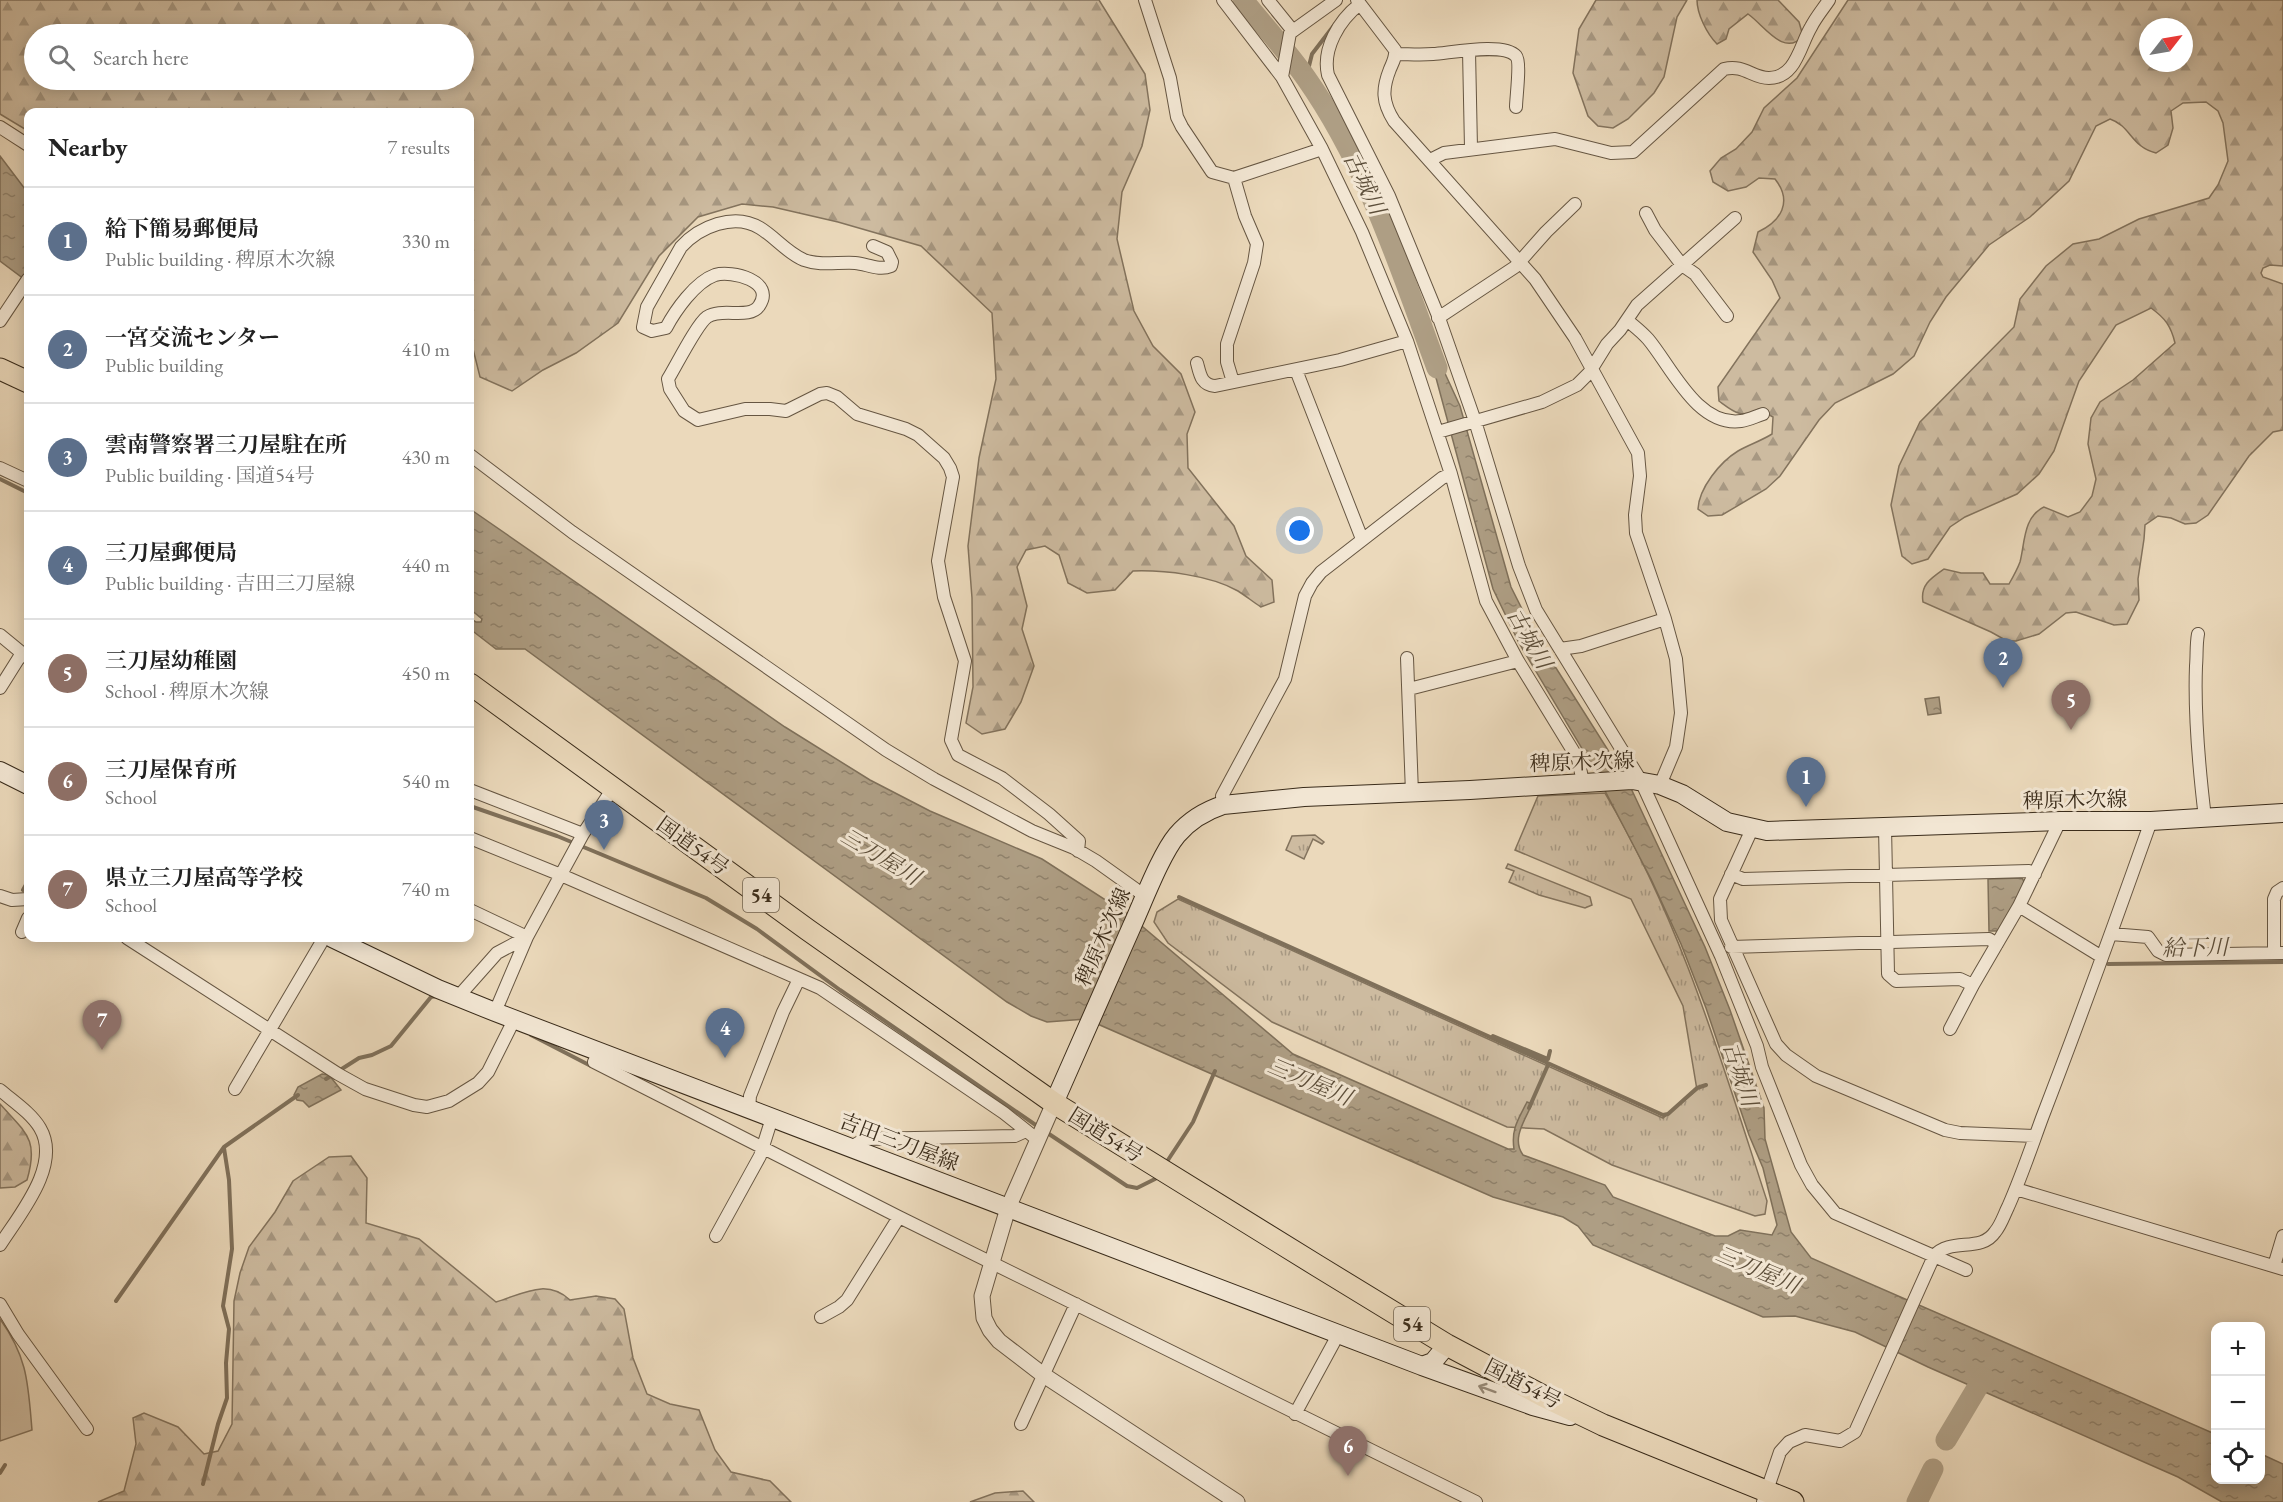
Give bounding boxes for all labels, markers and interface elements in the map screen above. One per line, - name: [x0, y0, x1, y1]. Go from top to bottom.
- north arrow: [2139, 18, 2193, 72]
- search box: [24, 24, 474, 90]
- icon: search: [45, 41, 78, 74]
- text: Search here: [93, 43, 188, 72]
- text: Nearby: [48, 130, 128, 164]
- text: 7 results: [387, 134, 450, 160]
- water label: 古城川: [1337, 147, 1393, 221]
- text: 給下簡易郵便局: [105, 214, 259, 243]
- text: 1: [62, 228, 73, 254]
- text: 330 m: [402, 228, 450, 254]
- text: Public building · 稗原木次線: [105, 246, 335, 272]
- text: 一宮交流センター: [105, 323, 280, 352]
- text: 2: [62, 336, 73, 362]
- text: 410 m: [402, 336, 450, 362]
- text: Public building: [105, 352, 223, 378]
- text: 雲南警察署三刀屋駐在所: [105, 430, 347, 459]
- text: 3: [62, 444, 73, 470]
- text: 430 m: [402, 444, 450, 470]
- text: Public building · 国道54号: [105, 462, 314, 488]
- your location: [1285, 516, 1314, 545]
- text: 三刀屋郵便局: [105, 538, 237, 567]
- text: 4: [62, 552, 73, 578]
- text: 440 m: [402, 552, 450, 578]
- text: Public building · 吉田三刀屋線: [105, 570, 355, 596]
- water label: 古城川: [1501, 602, 1560, 676]
- pin: 2: [1984, 638, 2022, 688]
- text: 三刀屋幼稚園: [105, 646, 237, 675]
- text: 5: [62, 660, 73, 686]
- text: 450 m: [402, 660, 450, 686]
- text: School · 稗原木次線: [105, 678, 269, 704]
- pin: 5: [2052, 680, 2090, 730]
- street label: 稗原木次線: [1529, 746, 1635, 777]
- text: 三刀屋保育所: [105, 755, 237, 784]
- pin: 1: [1786, 758, 1826, 807]
- text: 6: [62, 768, 73, 794]
- text: 540 m: [402, 768, 450, 794]
- text: School: [105, 784, 157, 810]
- street label: 稗原木次線: [2022, 785, 2128, 814]
- pin: 3: [584, 800, 624, 850]
- street label: 国道54号: [652, 810, 735, 881]
- water label: 三刀屋川: [836, 821, 928, 893]
- text: 県立三刀屋高等学校: [105, 863, 303, 892]
- text: 7: [62, 876, 73, 902]
- text: 740 m: [402, 876, 450, 902]
- road number: 54: [743, 878, 779, 912]
- street label: 稗原木次線: [1069, 883, 1136, 990]
- text: School: [105, 892, 157, 918]
- water label: 給下川: [2162, 932, 2230, 963]
- pin: 7: [82, 1000, 122, 1050]
- pin: 4: [706, 1008, 744, 1058]
- water label: 古城川: [1717, 1038, 1765, 1112]
- water label: 三刀屋川: [1264, 1051, 1358, 1113]
- street label: 国道54号: [1064, 1101, 1149, 1168]
- street label: 吉田三刀屋線: [836, 1106, 963, 1177]
- water label: 三刀屋川: [1712, 1239, 1806, 1301]
- road number: 54: [1394, 1307, 1430, 1341]
- map controls: [2211, 1322, 2265, 1484]
- button: +: [2211, 1322, 2265, 1376]
- street label: 国道54号: [1480, 1353, 1566, 1414]
- button: −: [2211, 1376, 2265, 1430]
- one-way arrow: [1478, 1383, 1497, 1394]
- pin: 6: [1328, 1426, 1368, 1476]
- button: locate: [2211, 1430, 2265, 1484]

